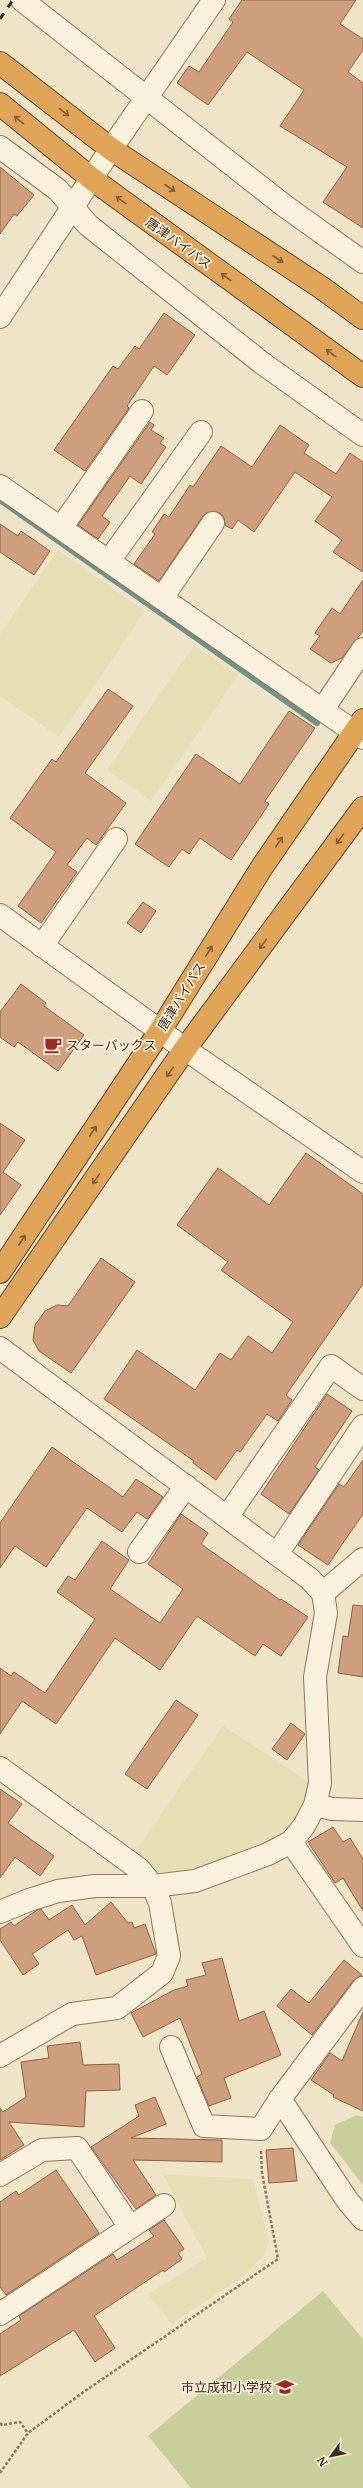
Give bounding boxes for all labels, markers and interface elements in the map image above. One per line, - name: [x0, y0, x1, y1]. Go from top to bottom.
- one-way arrow: [58, 108, 69, 117]
- one-way arrow: [14, 115, 25, 124]
- one-way arrow: [164, 184, 175, 192]
- one-way arrow: [116, 196, 127, 204]
- street label: 唐津バイパス: [142, 214, 215, 273]
- one-way arrow: [273, 255, 284, 263]
- one-way arrow: [221, 272, 232, 281]
- one-way arrow: [326, 349, 337, 357]
- one-way arrow: [336, 834, 344, 845]
- one-way arrow: [275, 837, 283, 848]
- one-way arrow: [259, 938, 267, 949]
- one-way arrow: [206, 945, 214, 957]
- street label: 唐津バイパス: [154, 959, 209, 1034]
- cafe icon: スターバックス: [43, 1035, 63, 1055]
- place label: スターバックス: [66, 1037, 156, 1054]
- one-way arrow: [166, 1066, 174, 1077]
- one-way arrow: [89, 1126, 97, 1137]
- one-way arrow: [92, 1173, 100, 1184]
- one-way arrow: [17, 1234, 26, 1245]
- school or university icon: 市立成和小学校: [275, 2377, 295, 2397]
- place label: 市立成和小学校: [181, 2379, 272, 2396]
- north arrow: [311, 2436, 351, 2476]
- text: N: [314, 2454, 331, 2469]

